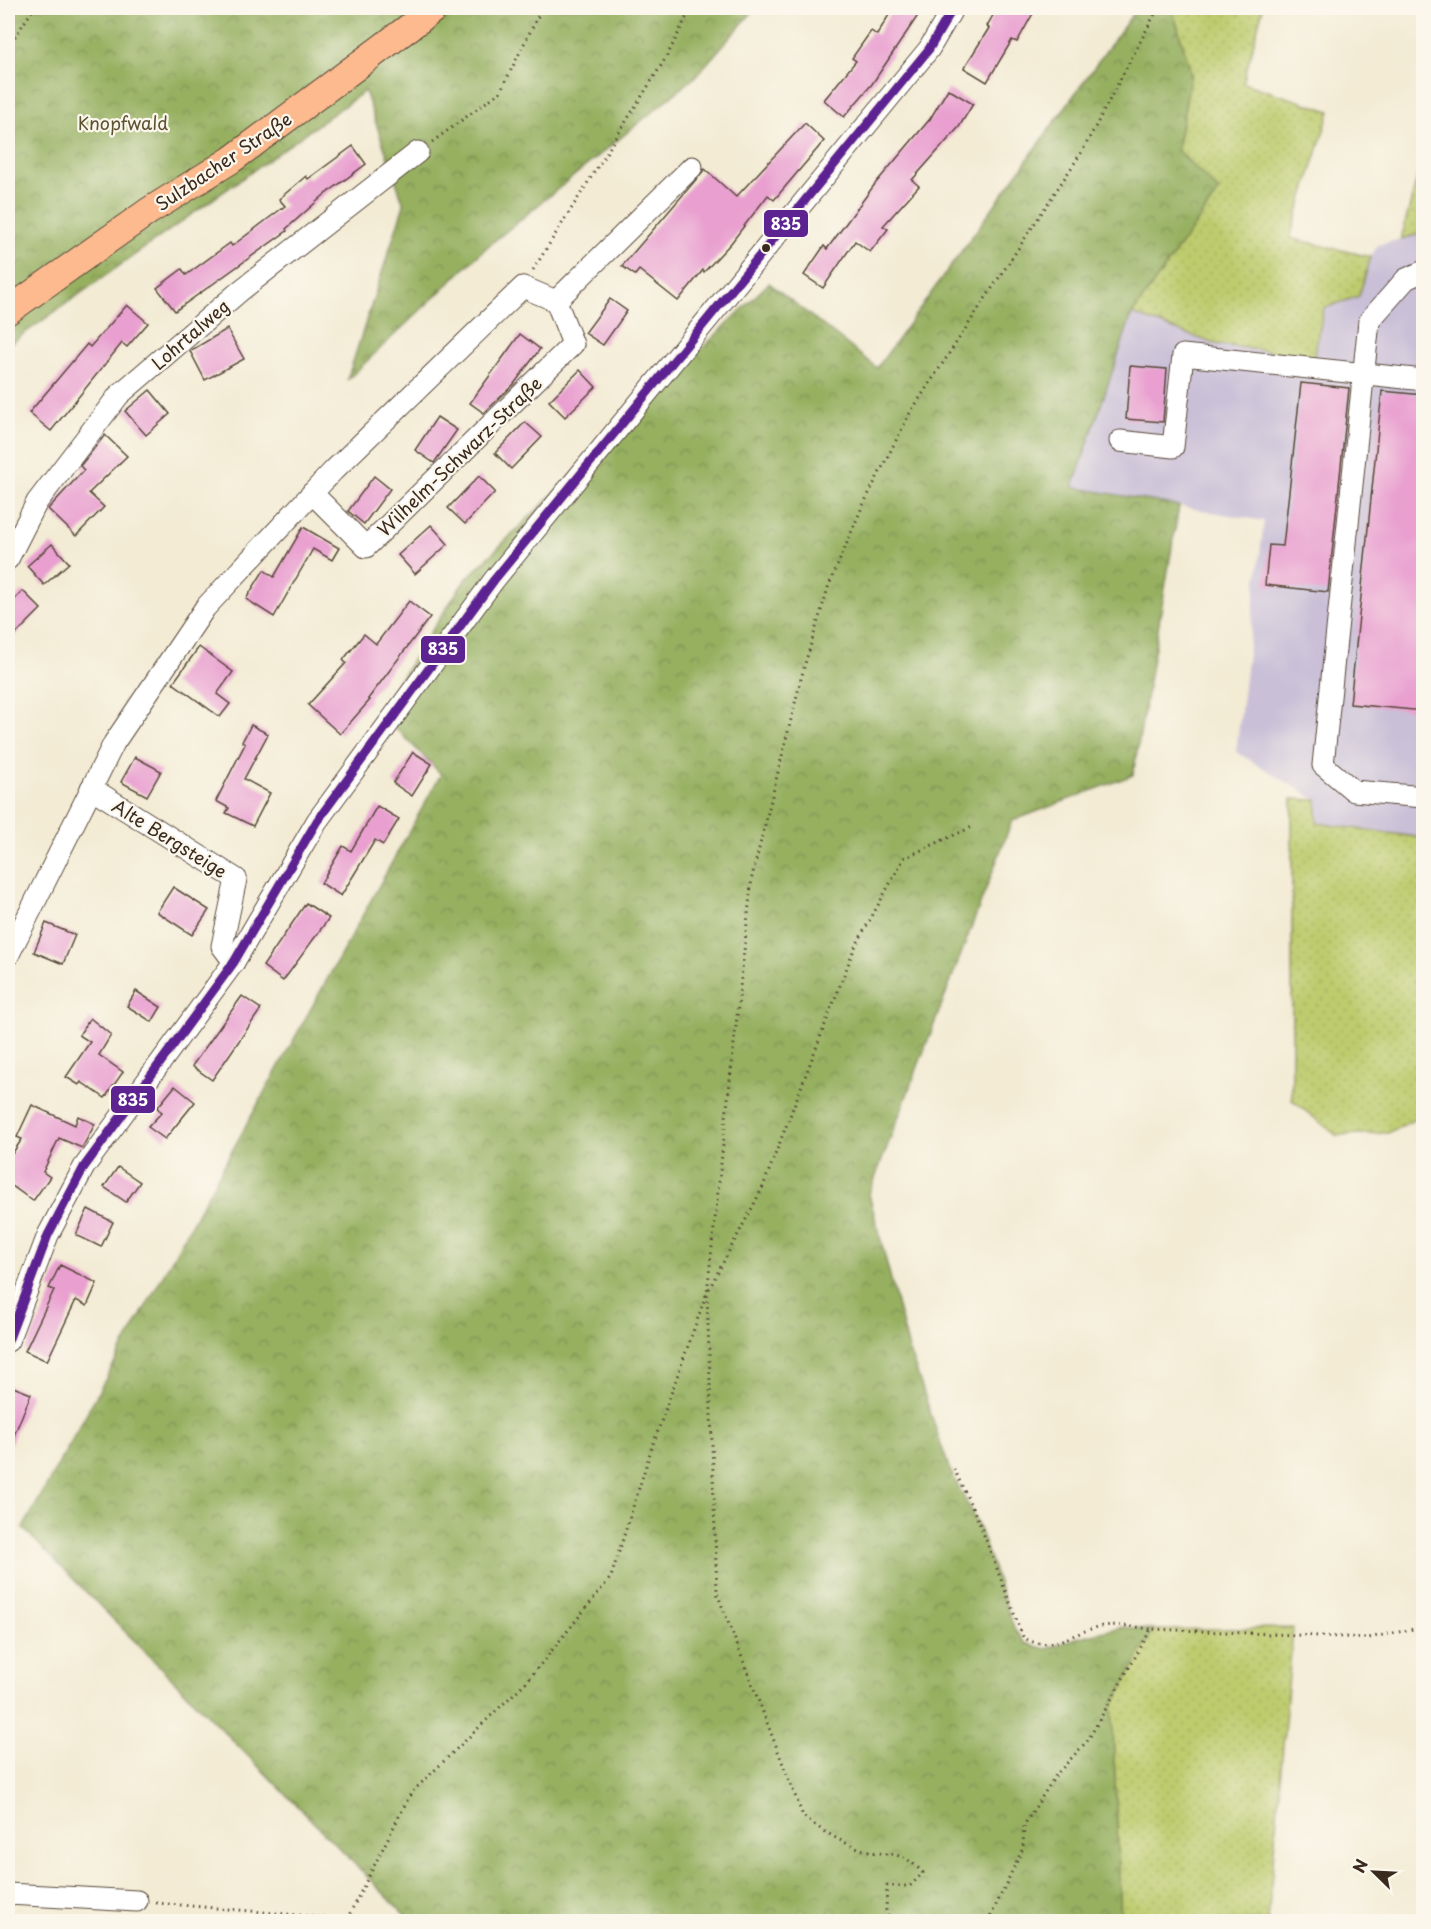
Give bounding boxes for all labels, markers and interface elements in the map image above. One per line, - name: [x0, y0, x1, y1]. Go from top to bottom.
- street label: Sulzbacher Straße: [149, 105, 297, 217]
- park label: Knopfwald: [78, 109, 168, 136]
- line badge: 835: [763, 209, 809, 238]
- text: 835: [771, 211, 801, 235]
- unlabelled marker: [760, 242, 772, 254]
- street label: Lohrtalweg: [145, 292, 235, 376]
- street label: Wilhelm-Schwarz-Straße: [371, 370, 547, 542]
- line badge: 835: [420, 635, 466, 664]
- text: 835: [428, 636, 458, 660]
- street label: Alte Bergsteige: [107, 792, 233, 884]
- line badge: 835: [110, 1085, 156, 1114]
- text: 835: [118, 1087, 148, 1111]
- north arrow: [1344, 1842, 1404, 1902]
- text: N: [1346, 1855, 1373, 1876]

